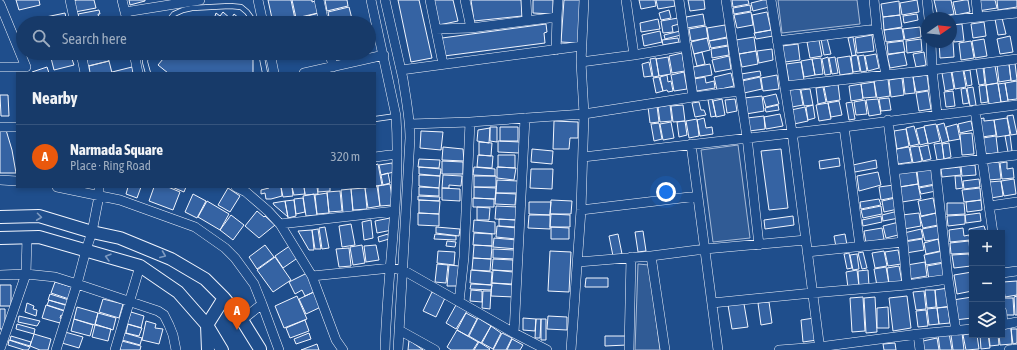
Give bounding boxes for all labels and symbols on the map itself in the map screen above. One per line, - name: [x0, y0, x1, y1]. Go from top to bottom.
- north arrow: [921, 12, 957, 48]
- your location: [656, 182, 676, 202]
- one-way arrow: [36, 212, 42, 221]
- one-way arrow: [159, 251, 166, 259]
- one-way arrow: [105, 253, 112, 262]
- pin: A: [224, 297, 250, 330]

